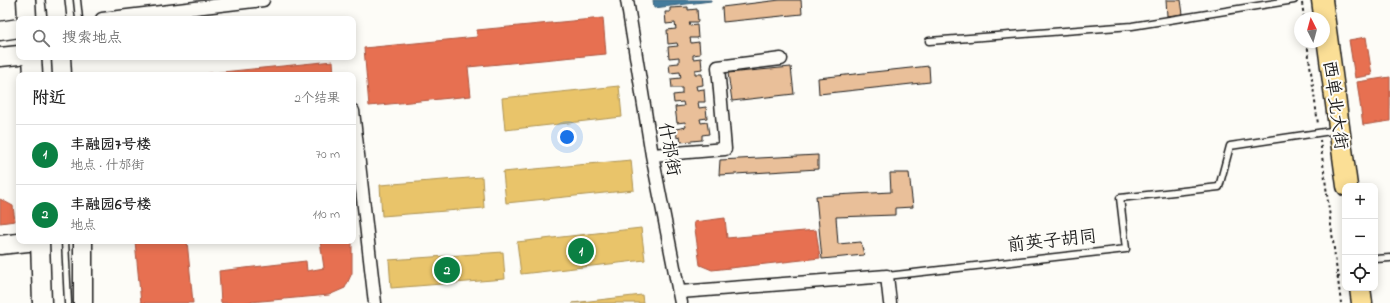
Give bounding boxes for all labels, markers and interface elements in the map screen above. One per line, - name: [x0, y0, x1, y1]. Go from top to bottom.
- north arrow: [1294, 12, 1330, 48]
- search box: [16, 16, 356, 60]
- icon: search: [30, 27, 52, 49]
- text: 搜索地点: [62, 27, 122, 49]
- street label: 西单北大街: [1315, 59, 1353, 152]
- text: 附近: [32, 86, 66, 111]
- text: 2个结果: [295, 89, 340, 108]
- street label: 什邡街: [651, 121, 686, 178]
- your location: [557, 127, 577, 147]
- text: 丰融园7号楼: [70, 134, 151, 156]
- text: 1: [43, 145, 47, 164]
- text: 70 m: [316, 145, 340, 164]
- text: 地点 · 什邡街: [70, 156, 144, 175]
- map controls: [1342, 183, 1378, 291]
- button: +: [1342, 183, 1378, 219]
- text: 丰融园6号楼: [70, 194, 152, 216]
- text: 2: [42, 205, 48, 224]
- text: 110 m: [313, 205, 340, 224]
- text: 地点: [70, 216, 96, 235]
- button: −: [1342, 219, 1378, 255]
- street label: 前英子胡同: [1006, 224, 1098, 260]
- pin: 1: [568, 236, 594, 266]
- pin: 2: [434, 255, 460, 285]
- button: locate: [1342, 255, 1378, 291]

